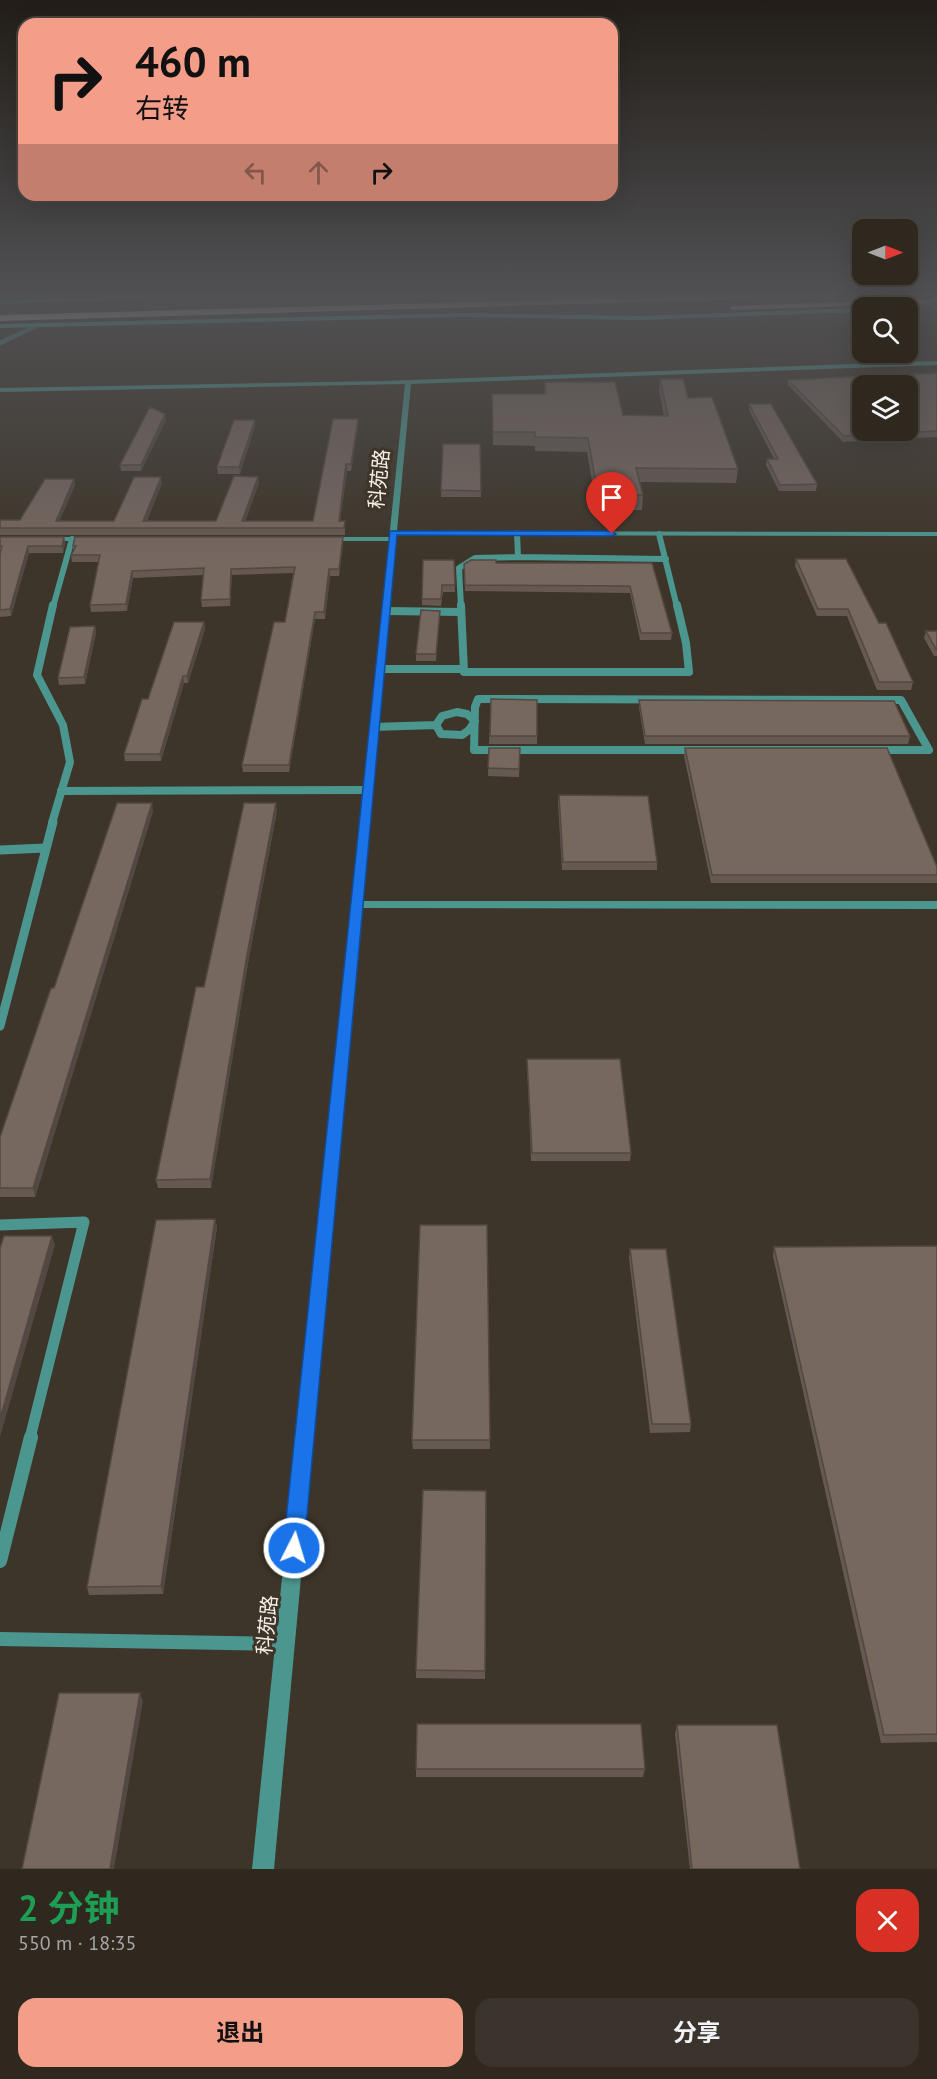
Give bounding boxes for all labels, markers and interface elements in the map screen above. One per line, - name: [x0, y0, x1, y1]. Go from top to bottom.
- text: 460 m: [135, 34, 251, 89]
- icon: right: [36, 42, 114, 120]
- text: 右转: [135, 91, 189, 125]
- icon: left: [239, 156, 272, 189]
- icon: ahead: [302, 156, 335, 189]
- icon: right: [365, 156, 398, 189]
- north arrow: [852, 219, 918, 285]
- map controls: [852, 219, 918, 441]
- button: search: [852, 297, 918, 363]
- button: layers: [852, 375, 918, 441]
- street label: 科苑路: [363, 448, 395, 510]
- pin: [586, 472, 637, 534]
- icon: arrive: [595, 481, 628, 514]
- position arrow: [262, 1516, 326, 1580]
- street label: 科苑路: [251, 1594, 283, 1656]
- text: 2 分钟: [18, 1884, 120, 1931]
- button: close: [856, 1889, 919, 1952]
- text: 550 m · 18:35: [18, 1930, 136, 1956]
- button: 退出: [18, 1998, 463, 2067]
- button: 分享: [475, 1998, 919, 2067]

